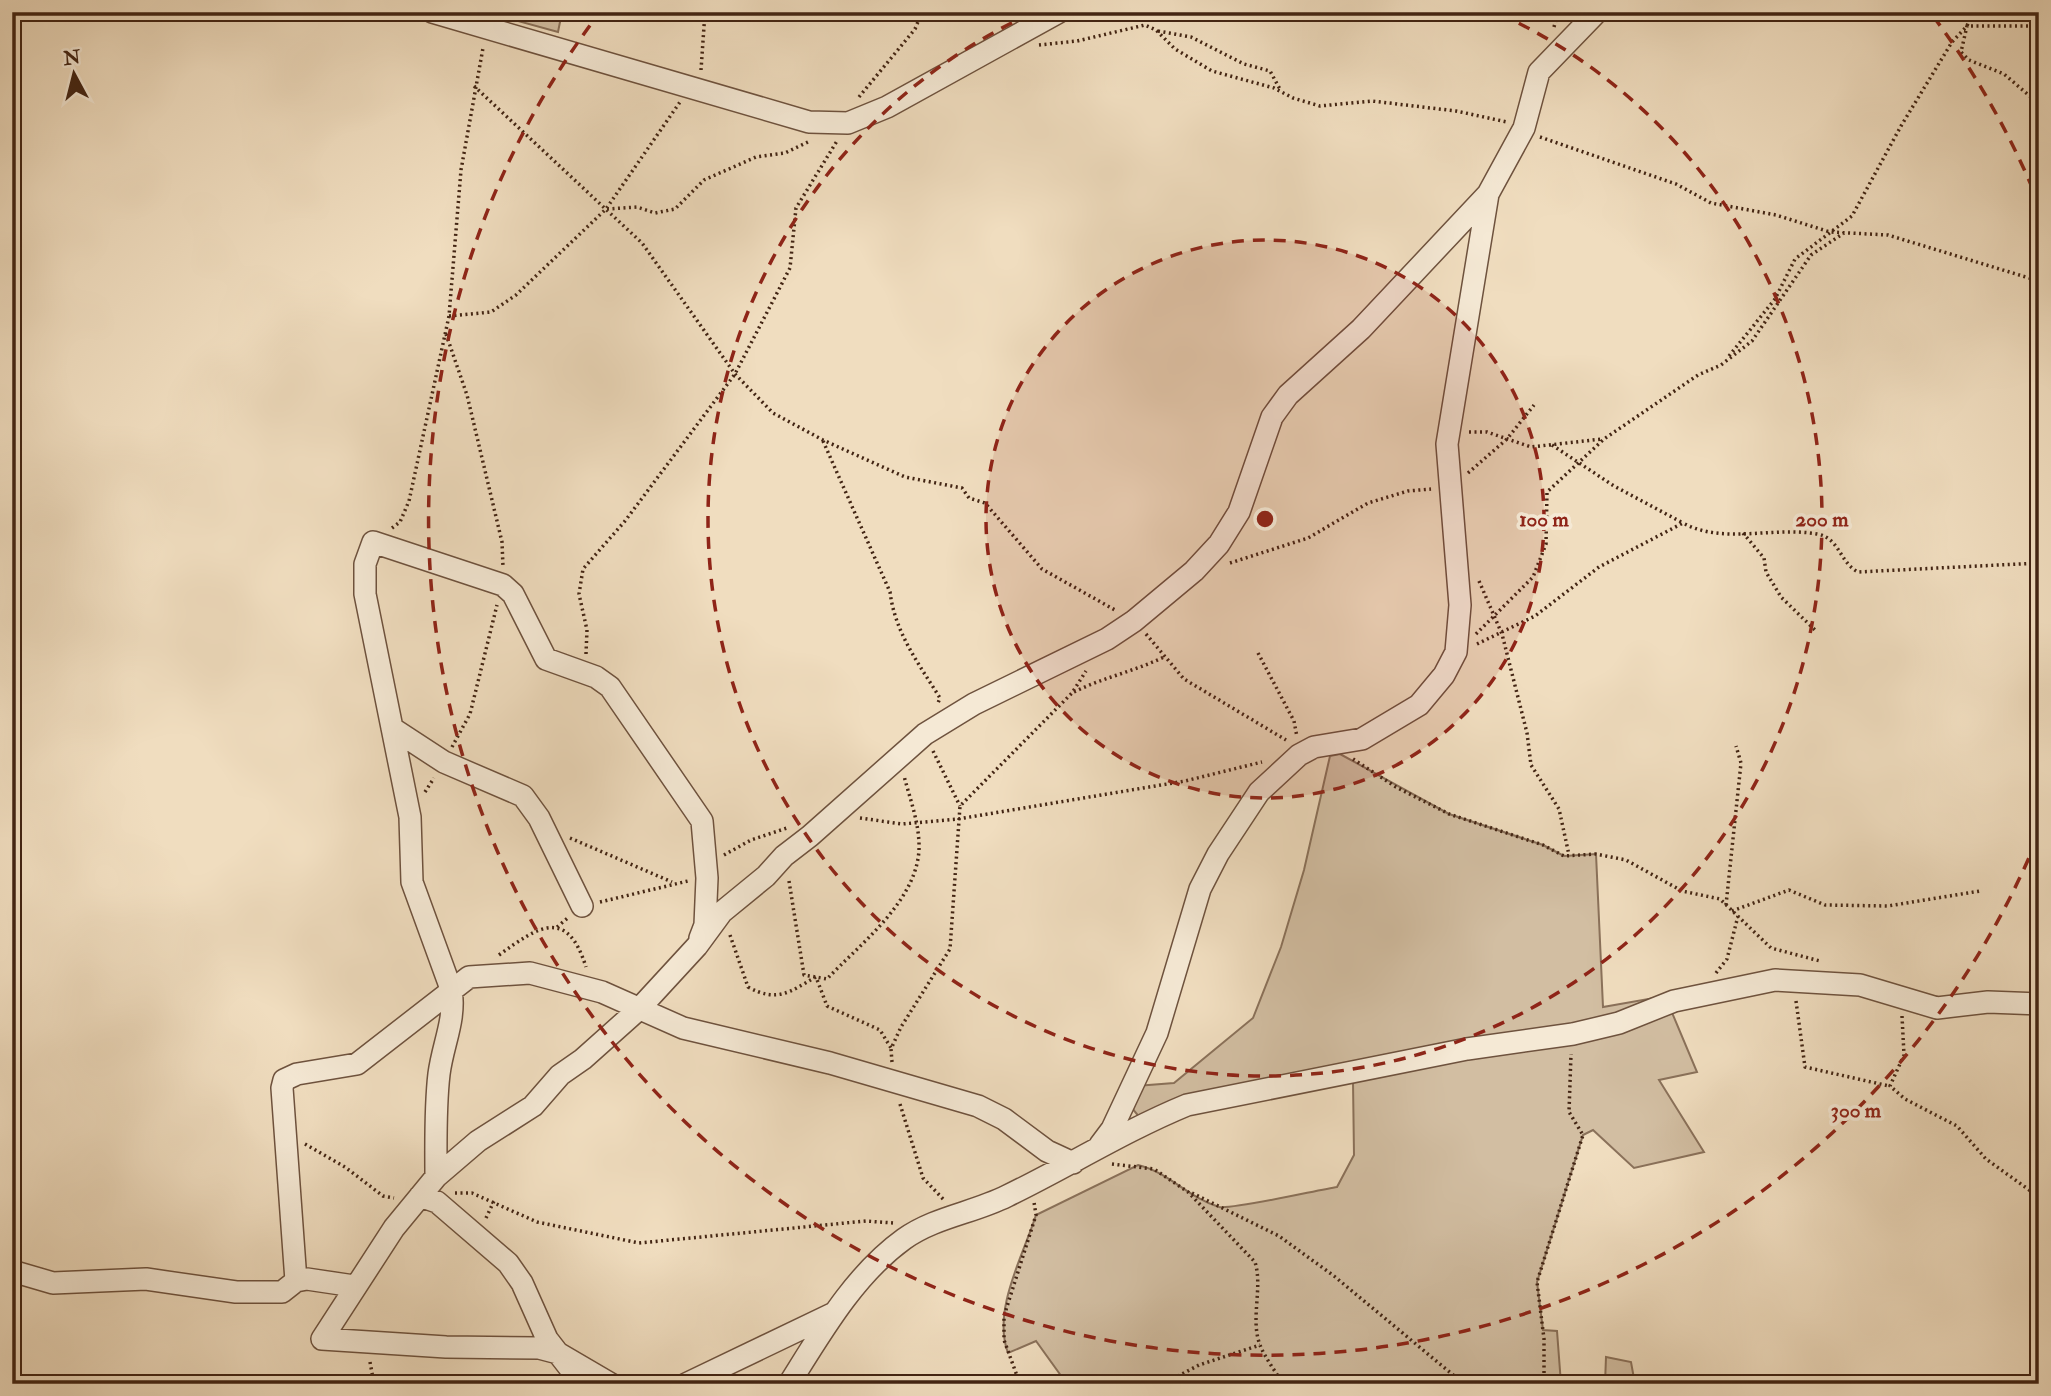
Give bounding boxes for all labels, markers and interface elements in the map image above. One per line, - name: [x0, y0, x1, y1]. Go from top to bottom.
- north arrow: [38, 38, 108, 108]
- text: N: [61, 45, 83, 71]
- text: 100 m: [1519, 506, 1570, 533]
- text: 200 m: [1796, 506, 1849, 533]
- centre of rings: [1253, 507, 1277, 531]
- text: 300 m: [1831, 1097, 1882, 1124]

